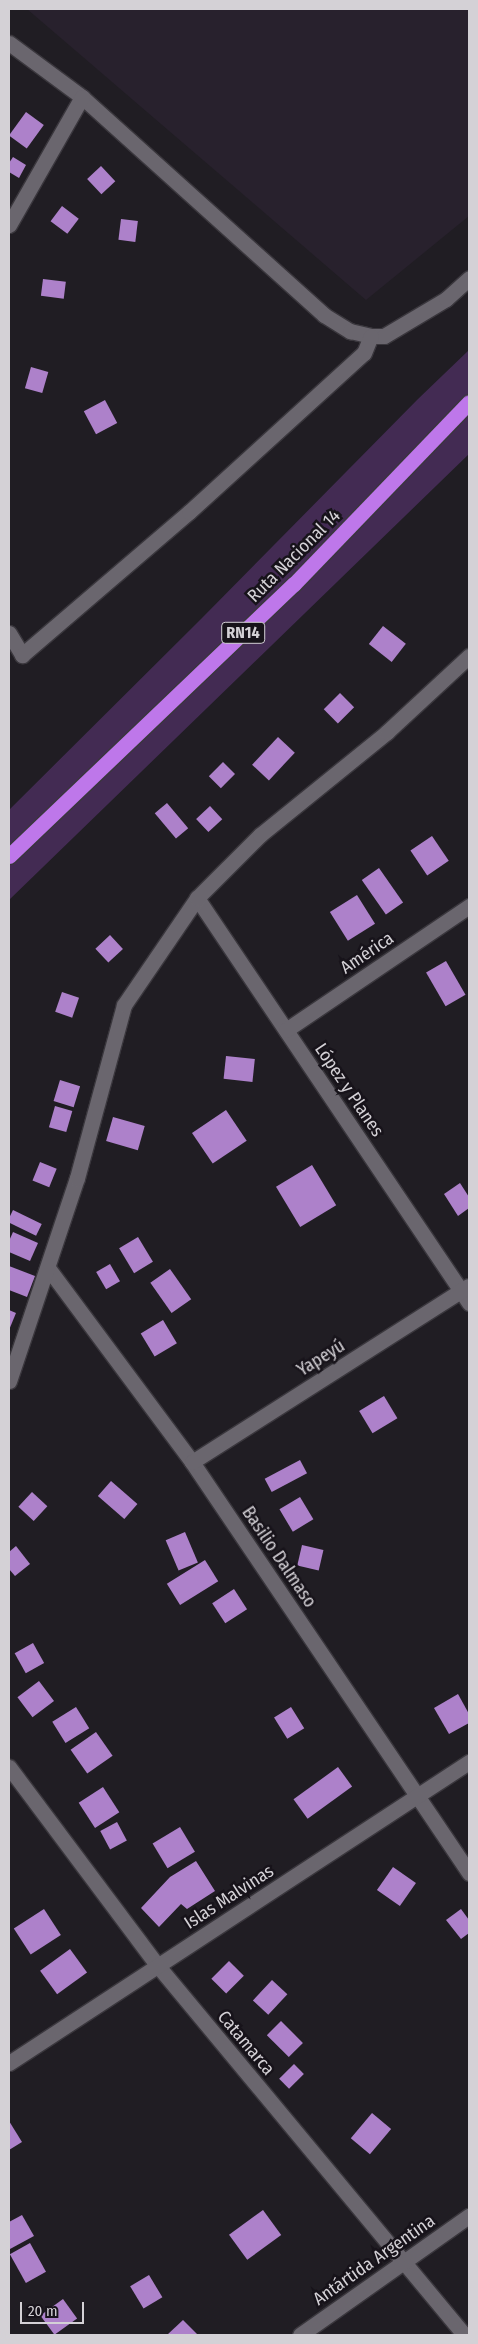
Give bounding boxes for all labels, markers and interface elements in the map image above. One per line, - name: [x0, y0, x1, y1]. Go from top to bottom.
- street label: Ruta Nacional 14: [243, 505, 345, 607]
- road number: RN14: [220, 620, 266, 646]
- street label: América: [336, 927, 398, 979]
- street label: López y Planes: [310, 1039, 388, 1141]
- street label: Yapeyú: [293, 1335, 349, 1381]
- street label: Basilio Dalmaso: [237, 1502, 321, 1612]
- street label: Islas Malvinas: [180, 1860, 278, 1934]
- street label: Catamarca: [213, 2007, 279, 2079]
- street label: Antártida Argentina: [309, 2210, 439, 2310]
- scale bar: [22, 2292, 86, 2324]
- text: 20 m: [28, 2302, 58, 2320]

